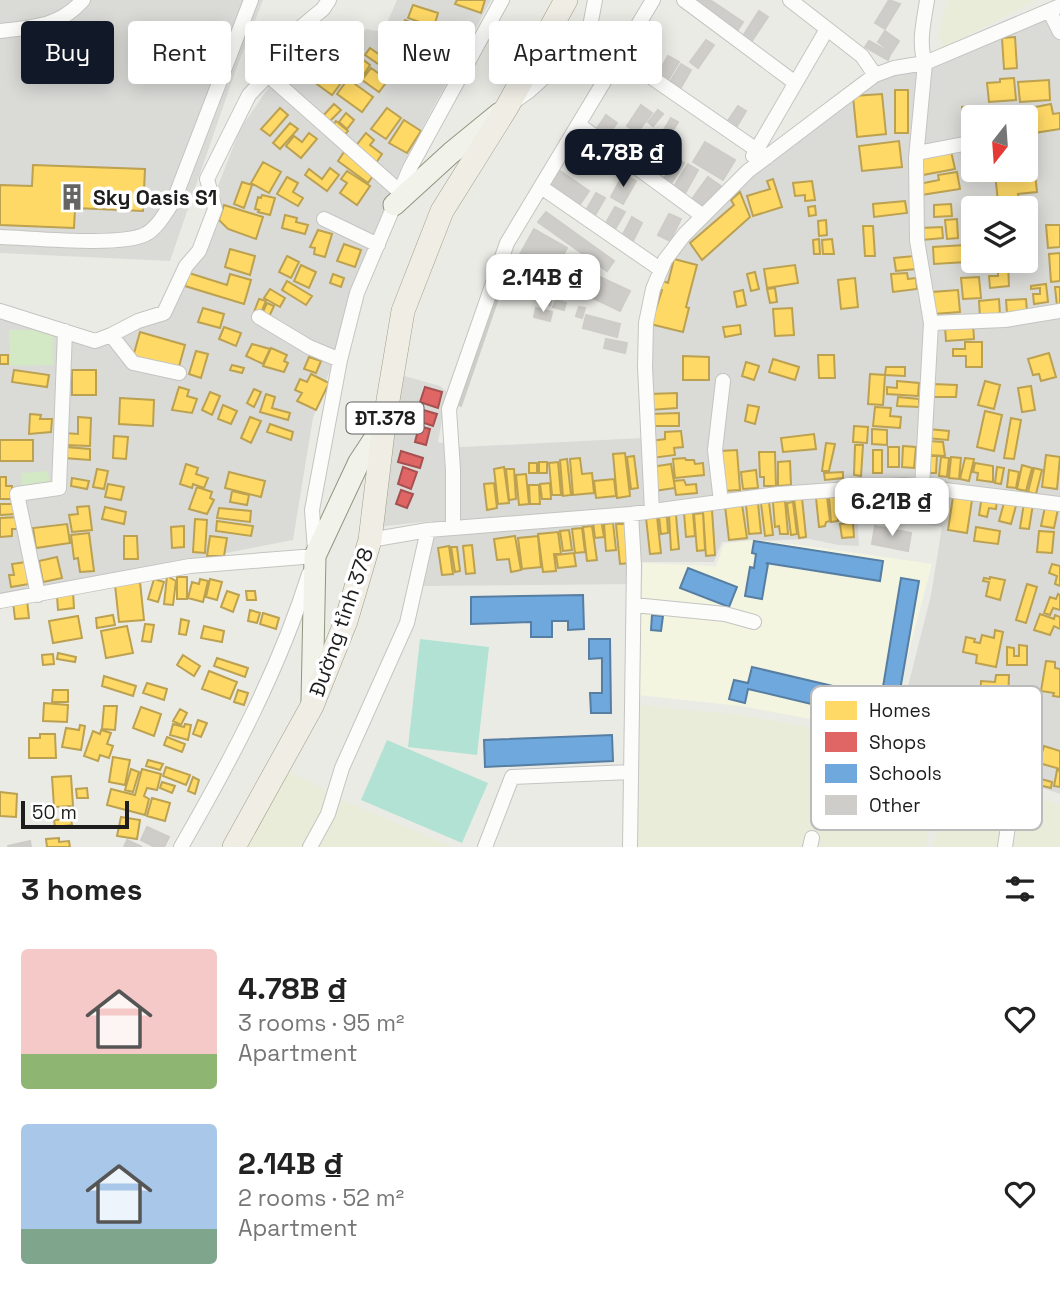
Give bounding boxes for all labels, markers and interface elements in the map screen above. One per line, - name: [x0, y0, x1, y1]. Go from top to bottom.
- chip: Buy: [21, 21, 114, 84]
- chip: Rent: [128, 21, 231, 84]
- chip: Filters: [245, 21, 364, 84]
- chip: New: [378, 21, 475, 84]
- chip: Apartment: [489, 21, 662, 84]
- north arrow: [961, 105, 1038, 182]
- map controls: [961, 105, 1038, 273]
- pin: 4.78B ₫: [558, 130, 688, 189]
- text: 4.78B ₫: [581, 137, 665, 167]
- building icon: Sky Oasis S1: [57, 182, 87, 212]
- place label: Sky Oasis S1: [93, 184, 217, 211]
- button: layers: [961, 196, 1038, 273]
- pin: 2.14B ₫: [478, 254, 608, 314]
- text: 2.14B ₫: [502, 262, 584, 292]
- road number: ĐT.378: [346, 402, 424, 434]
- pin: 6.21B ₫: [827, 478, 957, 538]
- text: 6.21B ₫: [851, 486, 933, 516]
- street label: Đường tỉnh 378: [303, 544, 379, 700]
- legend: [811, 686, 1042, 830]
- text: Homes: [869, 698, 931, 723]
- text: Shops: [869, 730, 926, 755]
- text: Schools: [869, 761, 942, 786]
- text: Other: [869, 793, 921, 818]
- scale bar: [21, 798, 130, 830]
- text: 50 m: [32, 800, 77, 825]
- text: 3 homes: [21, 870, 142, 909]
- icon: filters: [1001, 870, 1039, 908]
- text: 4.78B ₫: [238, 969, 348, 1008]
- icon: home: [77, 977, 161, 1061]
- icon: heart: [1001, 1000, 1039, 1038]
- text: 3 rooms · 95 m²: [238, 1008, 404, 1038]
- text: Apartment: [238, 1038, 358, 1068]
- text: 2.14B ₫: [238, 1144, 345, 1183]
- icon: home: [77, 1152, 161, 1236]
- icon: heart: [1001, 1175, 1039, 1213]
- text: 2 rooms · 52 m²: [238, 1183, 404, 1213]
- text: Apartment: [238, 1213, 358, 1243]

